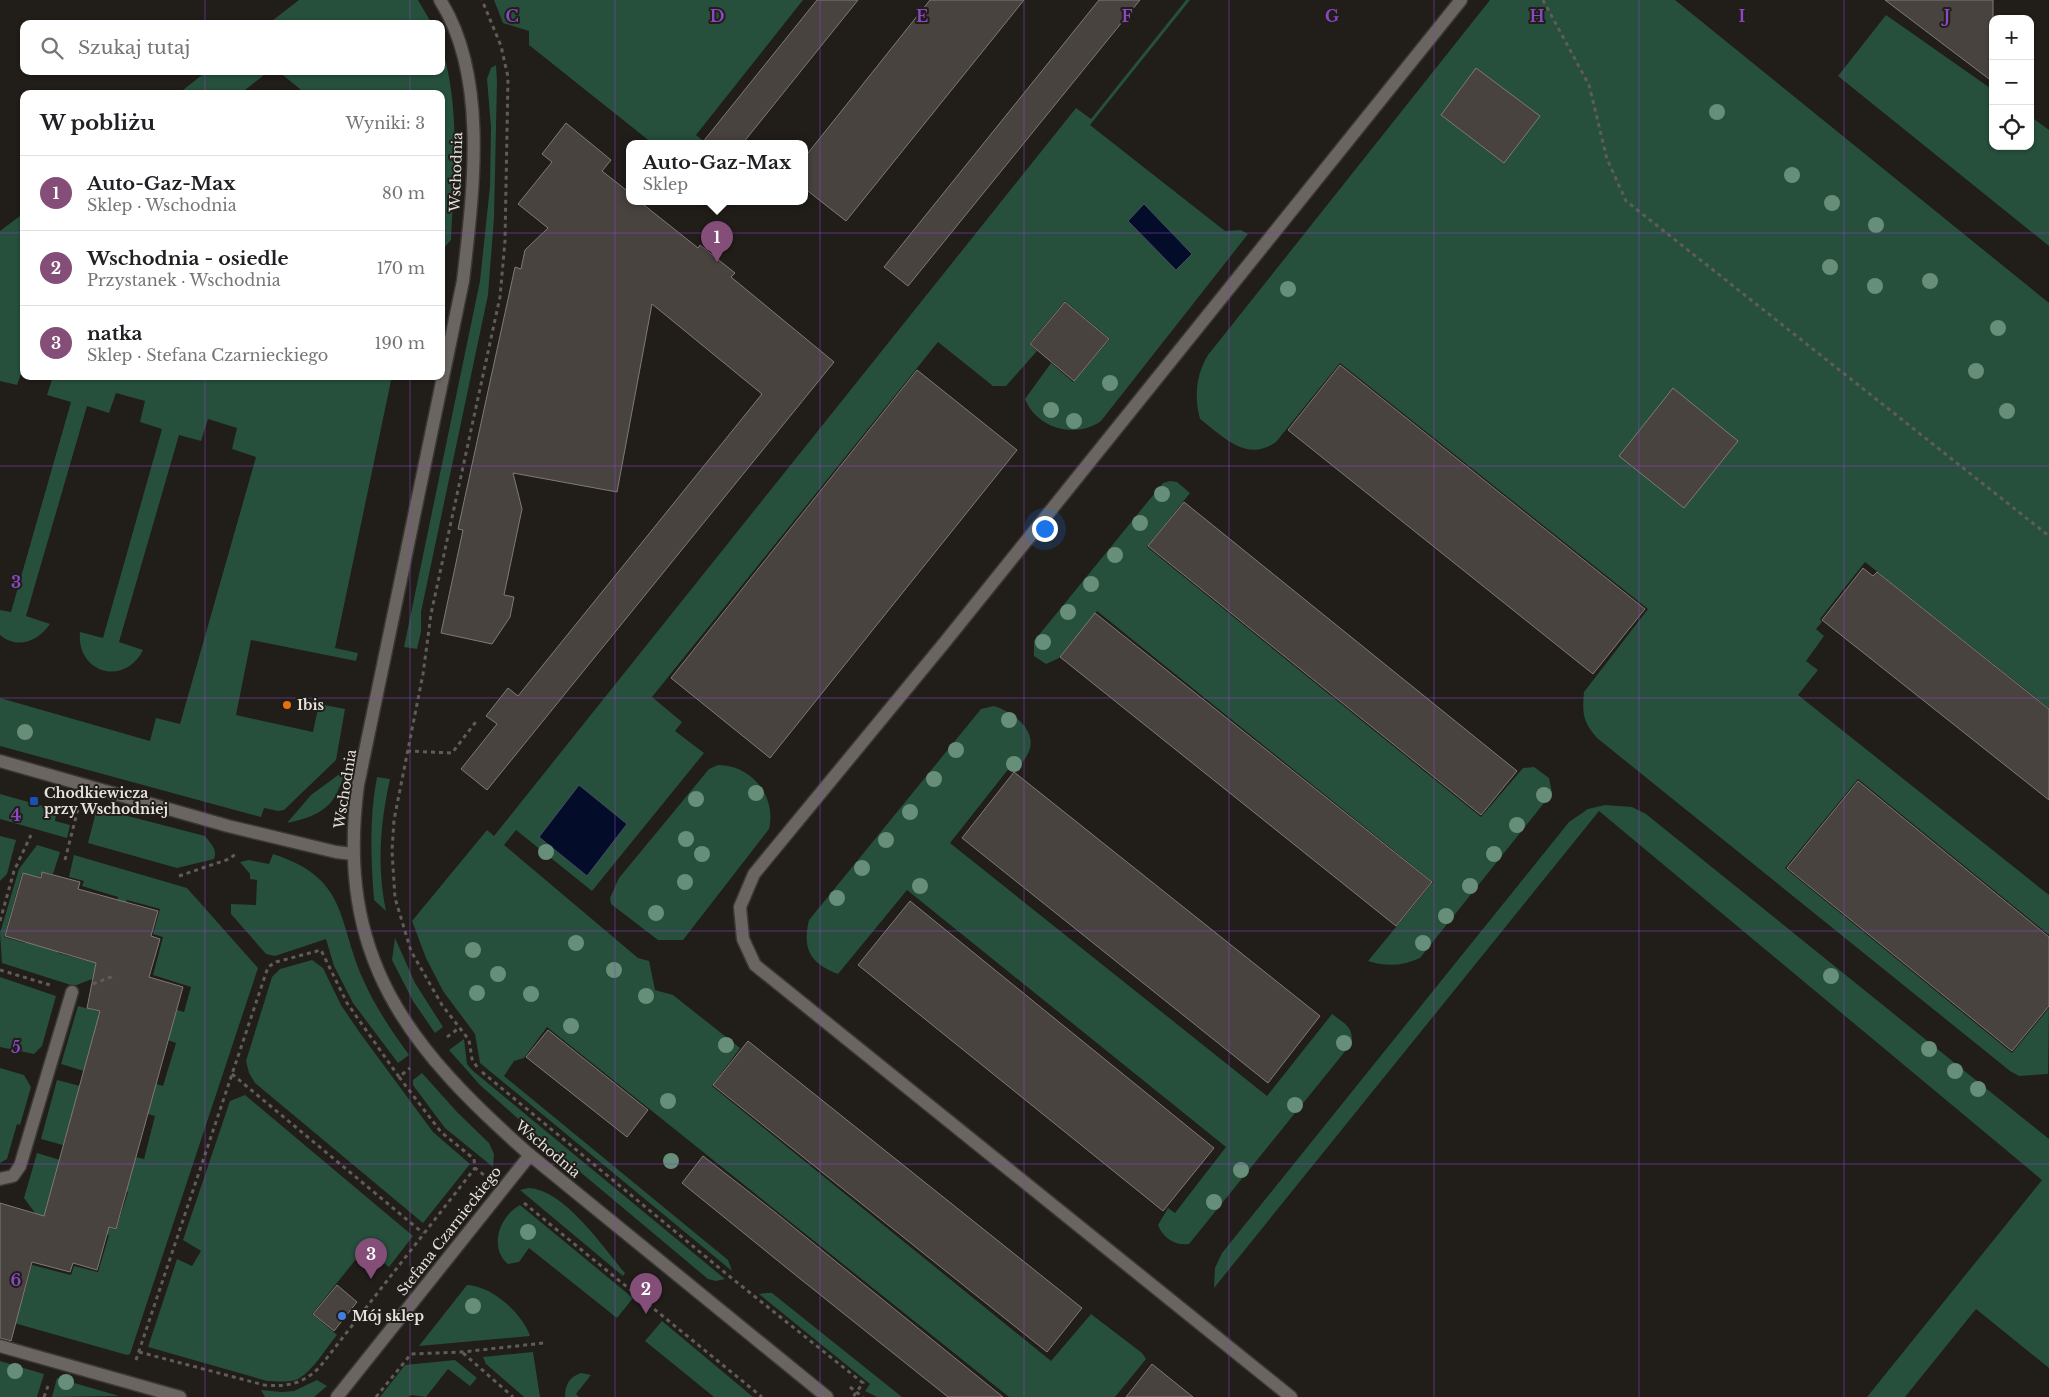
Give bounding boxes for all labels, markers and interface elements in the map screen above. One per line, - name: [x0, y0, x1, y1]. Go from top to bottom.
- text: C: [505, 6, 519, 26]
- text: D: [710, 6, 724, 26]
- text: E: [916, 6, 928, 26]
- text: F: [1121, 6, 1133, 26]
- text: G: [1325, 6, 1339, 26]
- text: H: [1529, 6, 1545, 26]
- text: I: [1739, 6, 1746, 26]
- text: J: [1941, 6, 1950, 26]
- map controls: [1989, 15, 2034, 150]
- button: +: [1989, 15, 2034, 60]
- search box: [20, 20, 445, 75]
- icon: search: [38, 34, 66, 62]
- text: Szukaj tutaj: [78, 36, 190, 59]
- button: −: [1989, 60, 2034, 105]
- button: locate: [1989, 105, 2034, 150]
- text: W pobliżu: [40, 110, 155, 136]
- text: Wyniki: 3: [346, 113, 425, 133]
- street label: Wschodnia: [446, 132, 466, 213]
- popup: [626, 140, 808, 205]
- text: Auto-Gaz-Max: [643, 151, 791, 174]
- text: Auto-Gaz-Max: [87, 172, 236, 195]
- text: Sklep: [643, 174, 688, 194]
- text: 1: [53, 183, 59, 203]
- text: 80 m: [382, 183, 425, 203]
- text: Sklep · Wschodnia: [87, 195, 237, 215]
- pin: 1: [701, 221, 733, 262]
- text: Wschodnia - osiedle: [87, 247, 289, 270]
- text: 2: [51, 258, 61, 278]
- text: 170 m: [377, 258, 425, 278]
- text: Przystanek · Wschodnia: [87, 270, 281, 290]
- text: natka: [87, 322, 143, 345]
- text: 3: [51, 333, 61, 353]
- text: 190 m: [374, 333, 425, 353]
- text: Sklep · Stefana Czarnieckiego: [87, 345, 328, 365]
- your location: [1032, 516, 1058, 542]
- text: 3: [11, 572, 21, 592]
- place label: Ibis: [297, 696, 324, 714]
- marker: Ibis: [281, 699, 293, 711]
- street label: Wschodnia: [330, 748, 360, 831]
- place label: Chodkiewicza przy Wschodniej: [44, 784, 168, 818]
- marker: Chodkiewicza przy Wschodniej: [28, 795, 40, 807]
- text: 4: [11, 805, 21, 825]
- text: 5: [11, 1037, 21, 1057]
- street label: Wschodnia: [511, 1116, 584, 1182]
- street label: Stefana Czarnieckiego: [393, 1163, 505, 1299]
- pin: 3: [355, 1238, 387, 1279]
- text: 6: [11, 1270, 22, 1290]
- pin: 2: [630, 1273, 662, 1314]
- place label: Mój sklep: [352, 1307, 424, 1325]
- marker: Mój sklep: [336, 1310, 348, 1322]

